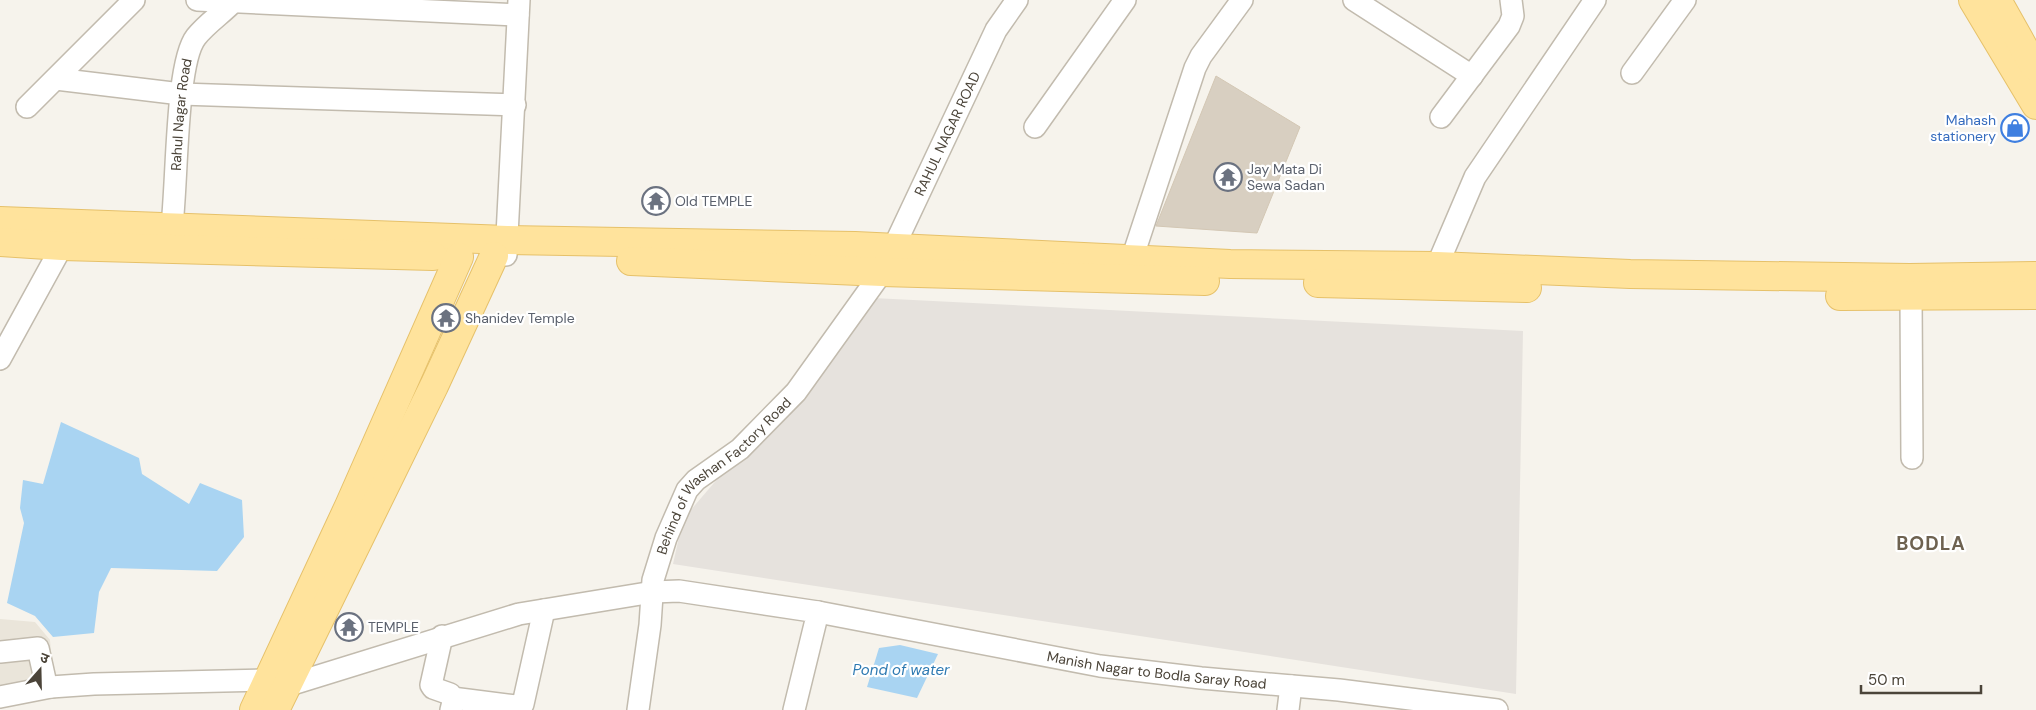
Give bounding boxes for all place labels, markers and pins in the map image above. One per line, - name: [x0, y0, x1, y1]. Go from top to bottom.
- place label: Mahash stationery: [1930, 111, 1996, 145]
- shop icon: Mahash stationery: [2000, 113, 2030, 143]
- place label: Jay Mata Di Sewa Sadan: [1247, 160, 1325, 194]
- temple icon: Jay Mata Di Sewa Sadan: [1213, 162, 1243, 192]
- temple icon: Old TEMPLE: [641, 186, 671, 216]
- place label: Old TEMPLE: [675, 192, 752, 210]
- temple icon: Shanidev Temple: [431, 303, 461, 333]
- place label: Shanidev Temple: [465, 309, 575, 327]
- temple icon: TEMPLE: [334, 612, 364, 642]
- place label: TEMPLE: [368, 618, 419, 636]

